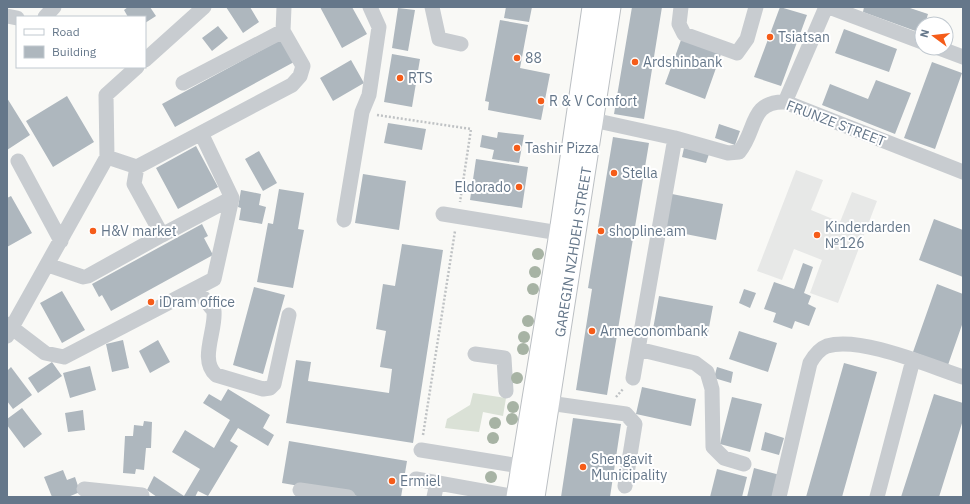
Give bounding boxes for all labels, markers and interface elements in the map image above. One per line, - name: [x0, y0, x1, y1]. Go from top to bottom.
- legend: [16, 16, 146, 68]
- north arrow: [914, 16, 954, 56]
- text: Road: [52, 24, 80, 39]
- place label: Tsiatsan: [778, 28, 830, 46]
- text: N: [917, 28, 932, 39]
- marker: Tsiatsan: [765, 32, 775, 42]
- text: Building: [52, 44, 97, 59]
- place label: 88: [525, 49, 542, 67]
- marker: 88: [512, 53, 522, 63]
- place label: Ardshinbank: [643, 53, 723, 71]
- marker: Ardshinbank: [630, 57, 640, 67]
- place label: RTS: [408, 69, 433, 87]
- marker: RTS: [395, 73, 405, 83]
- place label: R & V Comfort: [549, 92, 637, 110]
- marker: R & V Comfort: [536, 96, 546, 106]
- street label: FRUNZE STREET: [784, 96, 888, 150]
- place label: Tashir Pizza: [525, 139, 599, 157]
- marker: Tashir Pizza: [512, 143, 522, 153]
- place label: Stella: [622, 164, 658, 182]
- street label: GAREGIN NZHDEH STREET: [551, 166, 595, 338]
- marker: Stella: [609, 168, 619, 178]
- place label: Eldorado: [455, 178, 511, 196]
- marker: Eldorado: [514, 182, 524, 192]
- place label: Kinderdarden №126: [825, 218, 911, 252]
- place label: H&V market: [101, 222, 177, 240]
- place label: shopline.am: [609, 222, 686, 240]
- marker: H&V market: [88, 226, 98, 236]
- marker: shopline.am: [596, 226, 606, 236]
- marker: Kinderdarden №126: [812, 230, 822, 240]
- place label: iDram office: [159, 293, 235, 311]
- marker: iDram office: [146, 297, 156, 307]
- place label: Armeconombank: [600, 322, 708, 340]
- marker: Armeconombank: [587, 326, 597, 336]
- place label: Shengavit Municipality: [591, 450, 667, 484]
- marker: Shengavit Municipality: [578, 462, 588, 472]
- place label: Ermiel: [400, 472, 441, 490]
- marker: Ermiel: [387, 476, 397, 486]

